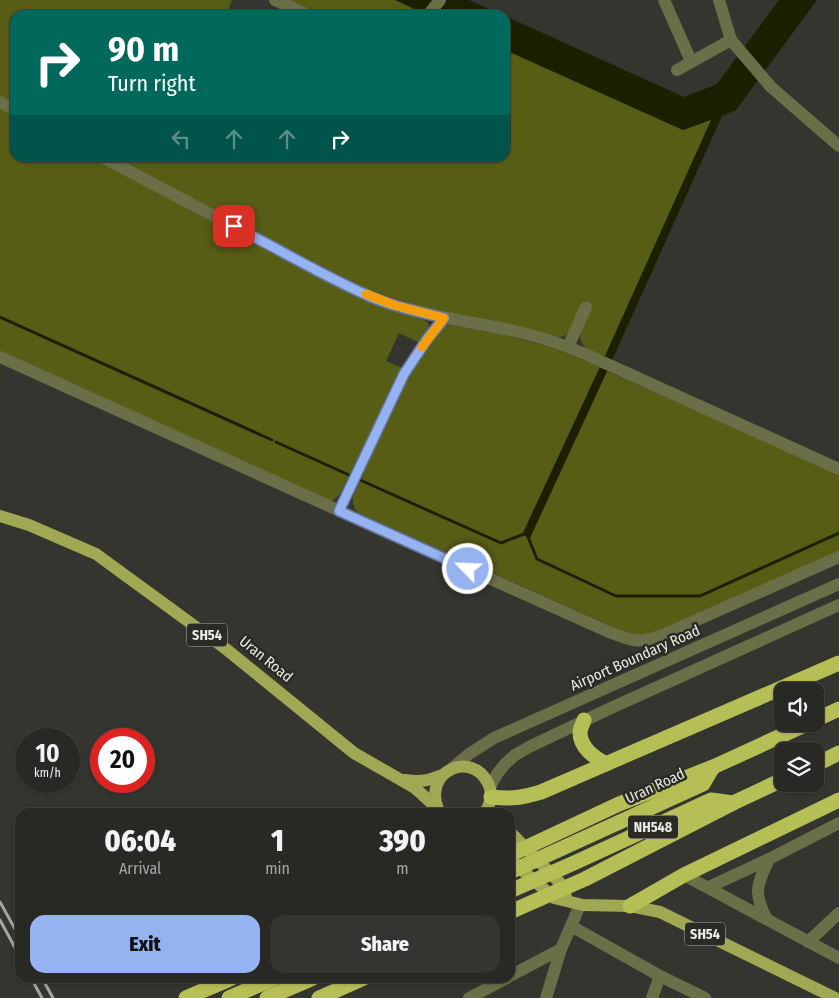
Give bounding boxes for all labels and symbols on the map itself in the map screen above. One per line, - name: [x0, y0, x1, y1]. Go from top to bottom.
- pin: [213, 205, 255, 247]
- position arrow: [441, 542, 493, 594]
- street label: Airport Boundary Road: [567, 621, 703, 695]
- road number: SH54: [187, 624, 227, 646]
- street label: Uran Road: [236, 632, 296, 686]
- speed limit sign: 20: [90, 728, 155, 793]
- street label: Uran Road: [622, 764, 688, 808]
- road number: NH548: [628, 816, 678, 839]
- road number: SH54: [685, 922, 725, 946]

